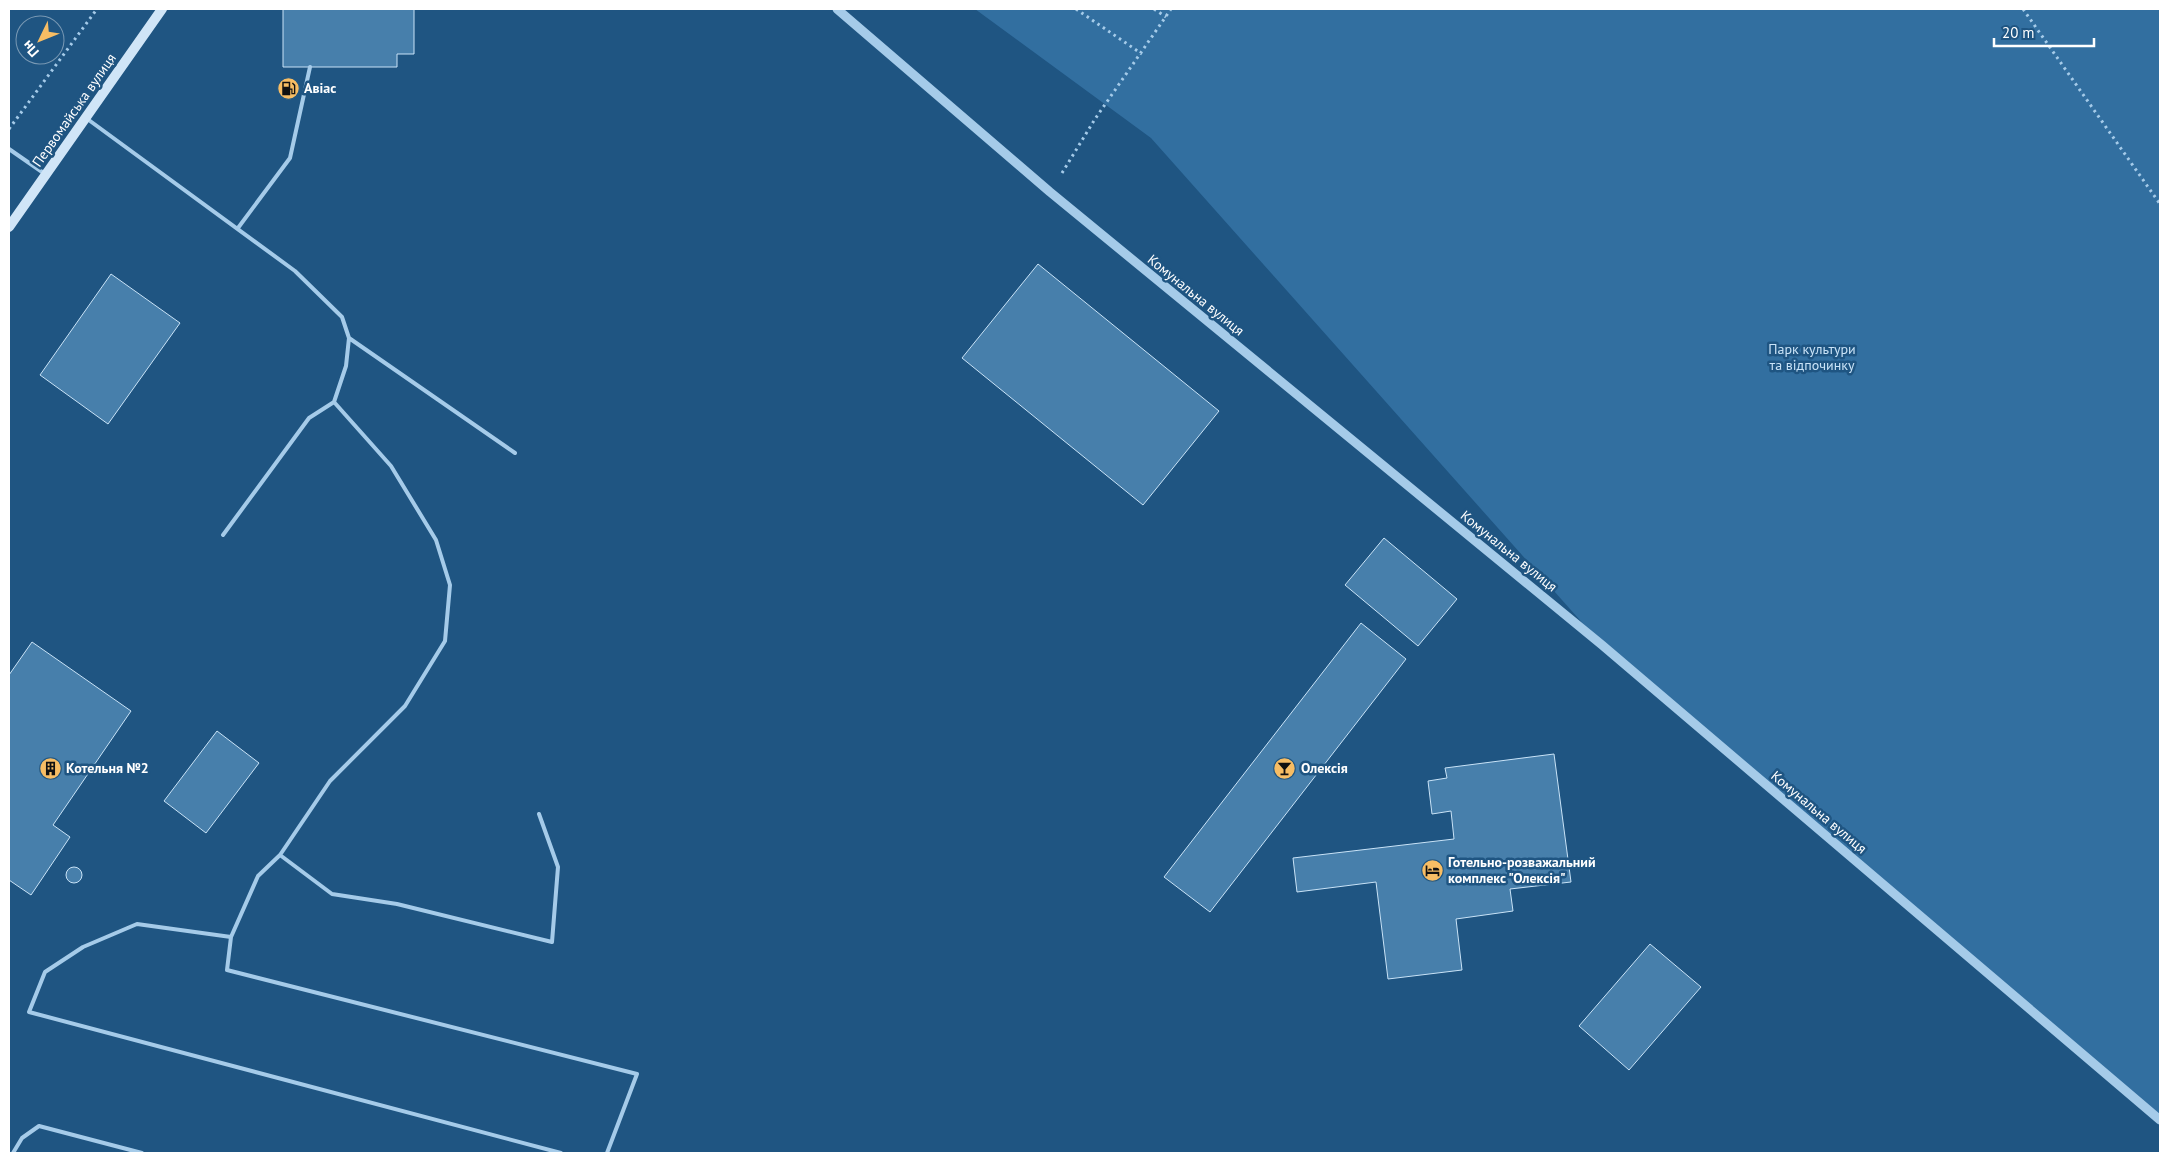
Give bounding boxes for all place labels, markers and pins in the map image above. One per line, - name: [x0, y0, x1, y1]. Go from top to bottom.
- fuel station icon: Авіас: [276, 76, 300, 100]
- place label: Авіас: [304, 79, 336, 97]
- building icon: Котельня №2: [38, 756, 62, 780]
- bar icon: Олексія: [1273, 756, 1297, 780]
- place label: Котельня №2: [66, 759, 149, 777]
- place label: Олексія: [1301, 759, 1348, 777]
- place label: Готельно-розважальний комплекс "Олексія": [1448, 853, 1596, 887]
- hotel icon: Готельно-розважальний комплекс "Олексія": [1420, 858, 1444, 882]

